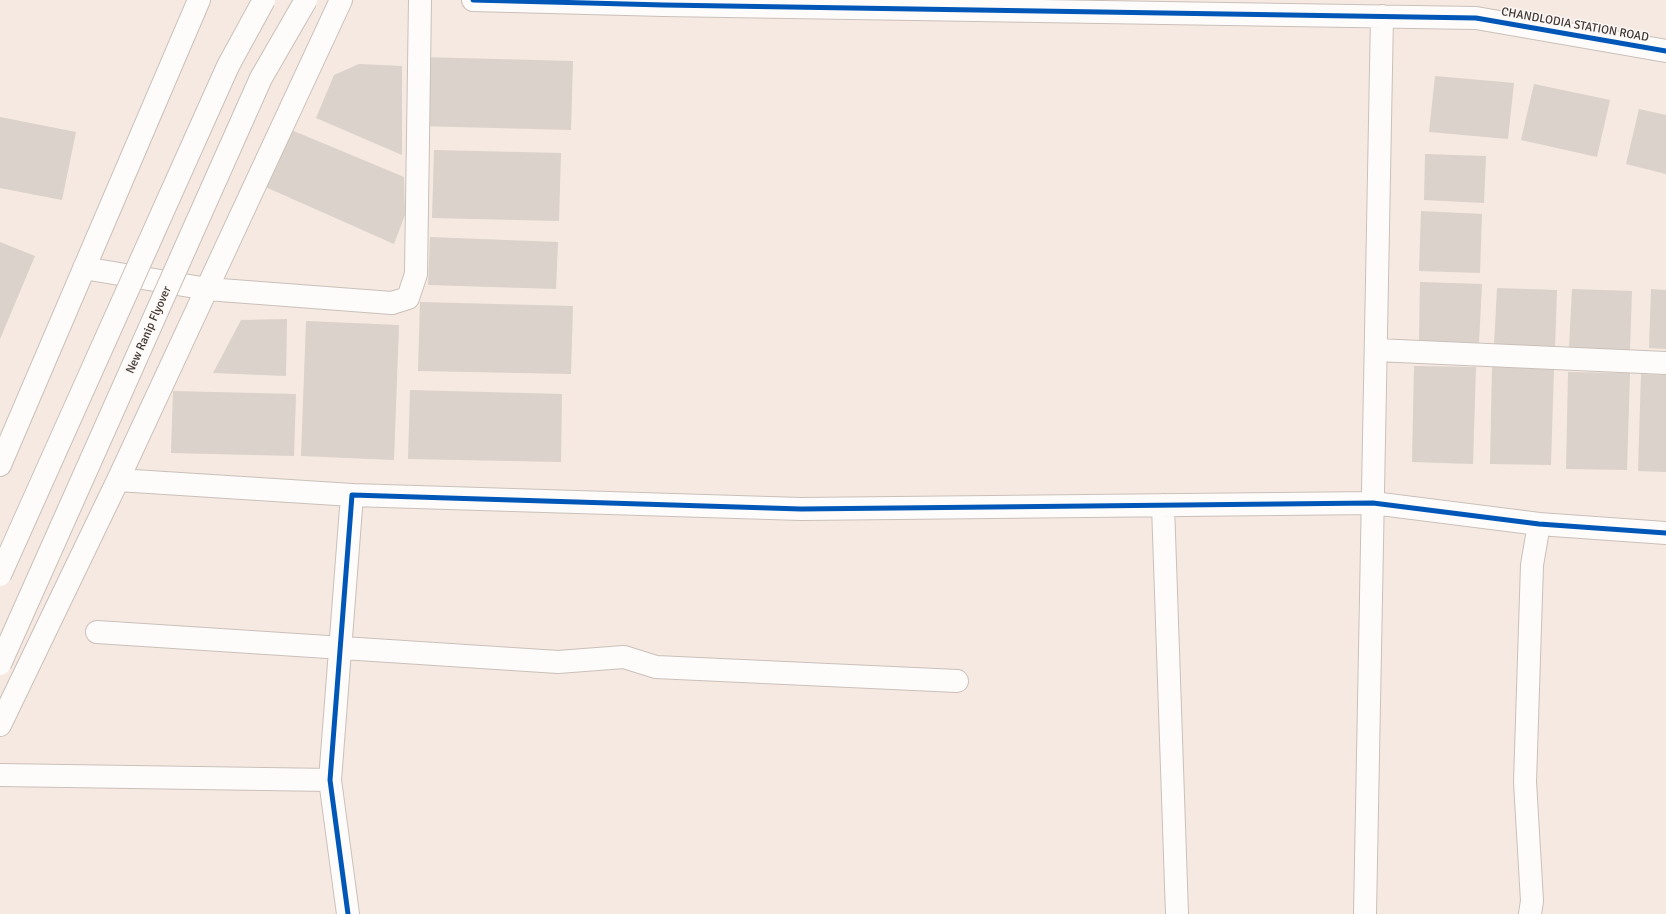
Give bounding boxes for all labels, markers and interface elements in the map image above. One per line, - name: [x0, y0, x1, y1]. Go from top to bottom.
- street label: CHANDLODIA STATION ROAD: [1500, 5, 1650, 45]
- street label: New Ranip Flyover: [123, 284, 175, 376]

